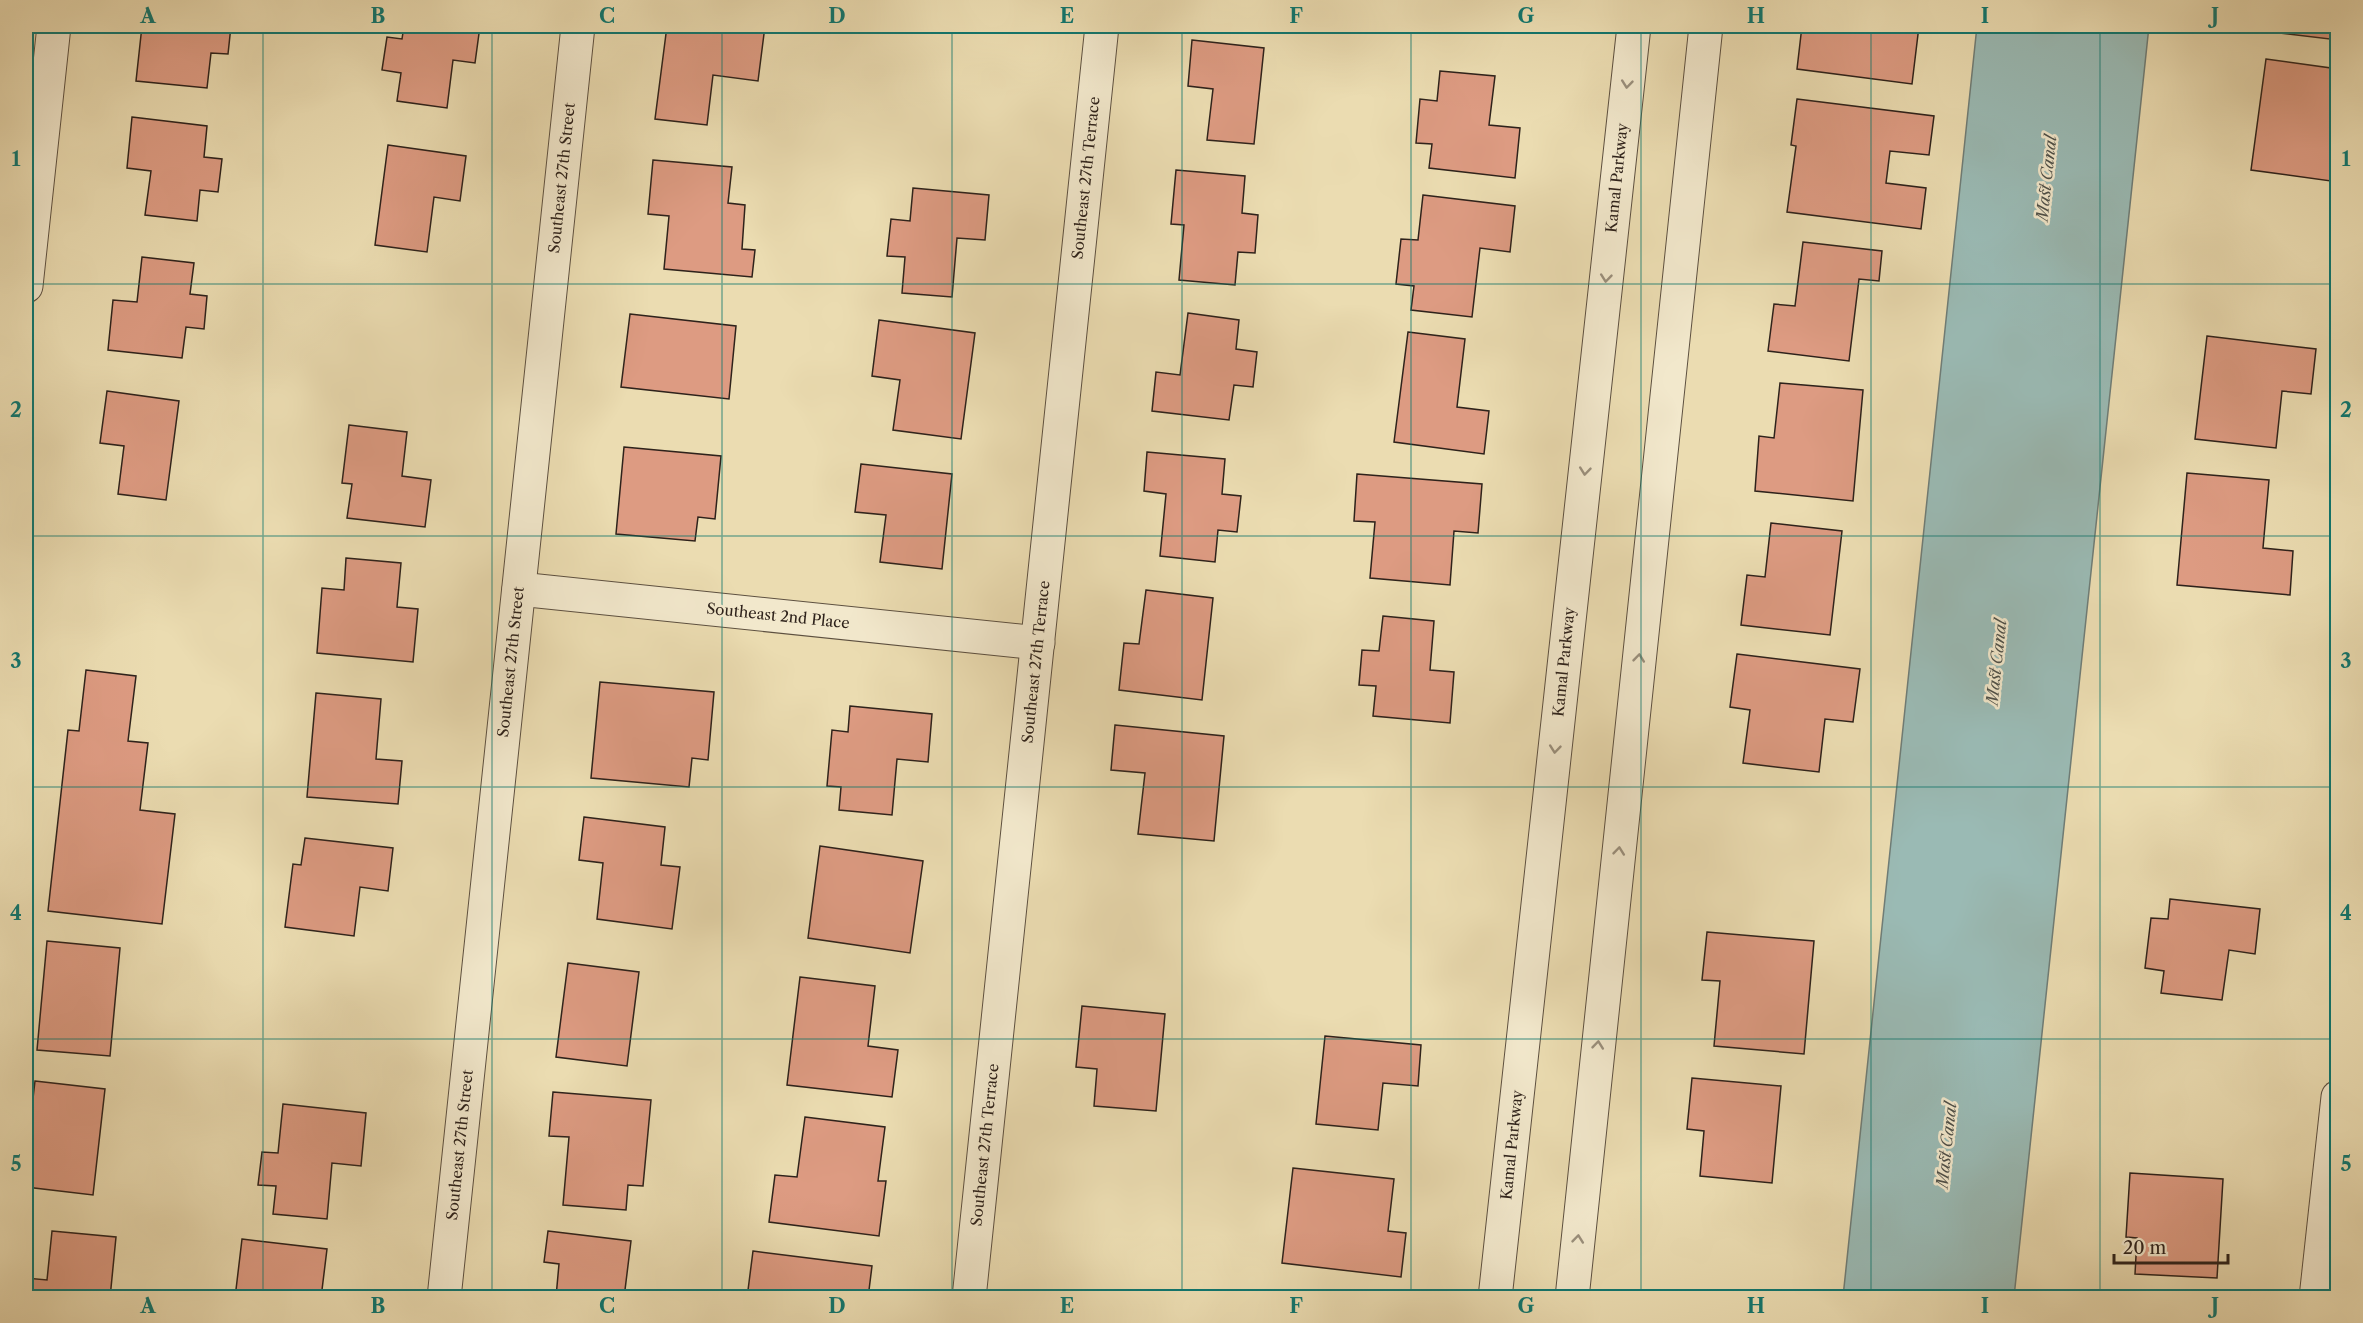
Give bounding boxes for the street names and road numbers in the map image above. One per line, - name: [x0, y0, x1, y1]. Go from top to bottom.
- street label: Southeast 27th Terrace: [1068, 96, 1103, 260]
- street label: Southeast 27th Street: [544, 101, 579, 254]
- street label: Kamal Parkway: [1601, 122, 1632, 234]
- street label: Southeast 27th Terrace: [1018, 580, 1053, 744]
- street label: Southeast 27th Street: [493, 585, 528, 738]
- street label: Southeast 2nd Place: [706, 599, 851, 632]
- street label: Kamal Parkway: [1548, 606, 1579, 718]
- street label: Southeast 27th Terrace: [967, 1063, 1002, 1227]
- street label: Southeast 27th Street: [442, 1068, 477, 1221]
- street label: Kamal Parkway: [1496, 1089, 1527, 1201]

